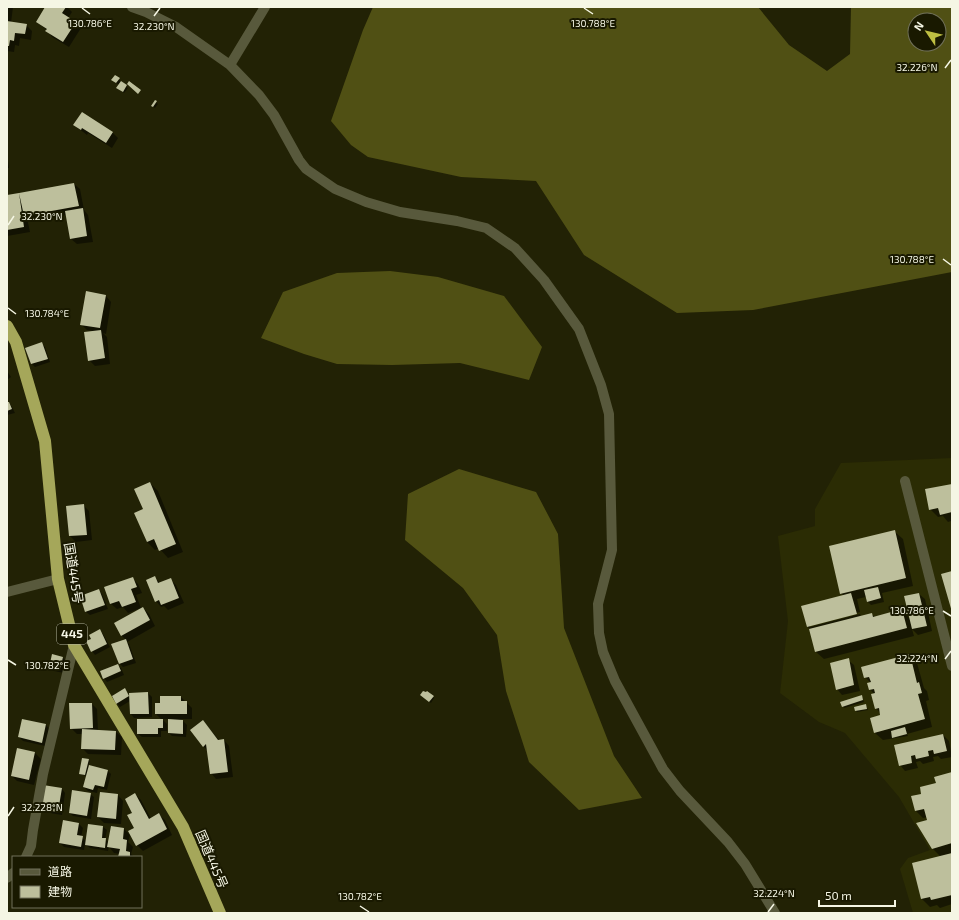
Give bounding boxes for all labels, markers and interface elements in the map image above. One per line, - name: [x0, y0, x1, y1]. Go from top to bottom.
- north arrow: [907, 12, 947, 52]
- text: 130.786°E: [68, 17, 112, 29]
- text: 130.788°E: [571, 17, 615, 29]
- text: N: [911, 19, 926, 33]
- text: 32.230°N: [133, 20, 175, 32]
- text: 32.226°N: [896, 61, 938, 73]
- text: 32.230°N: [21, 210, 63, 222]
- text: 130.788°E: [890, 253, 934, 265]
- text: 130.784°E: [25, 307, 69, 319]
- street label: 国道445号: [61, 541, 87, 605]
- text: 130.786°E: [890, 604, 934, 616]
- road number: 445: [57, 624, 87, 644]
- text: 32.224°N: [896, 652, 938, 664]
- text: 130.782°E: [25, 659, 69, 671]
- text: 32.228°N: [21, 801, 63, 813]
- street label: 国道445号: [193, 827, 231, 891]
- legend: [12, 856, 142, 908]
- text: 道路: [48, 864, 72, 878]
- scale bar: [819, 882, 895, 908]
- text: 建物: [48, 884, 72, 898]
- text: 32.224°N: [753, 887, 795, 899]
- text: 50 m: [825, 888, 852, 902]
- text: 130.782°E: [338, 890, 382, 902]

